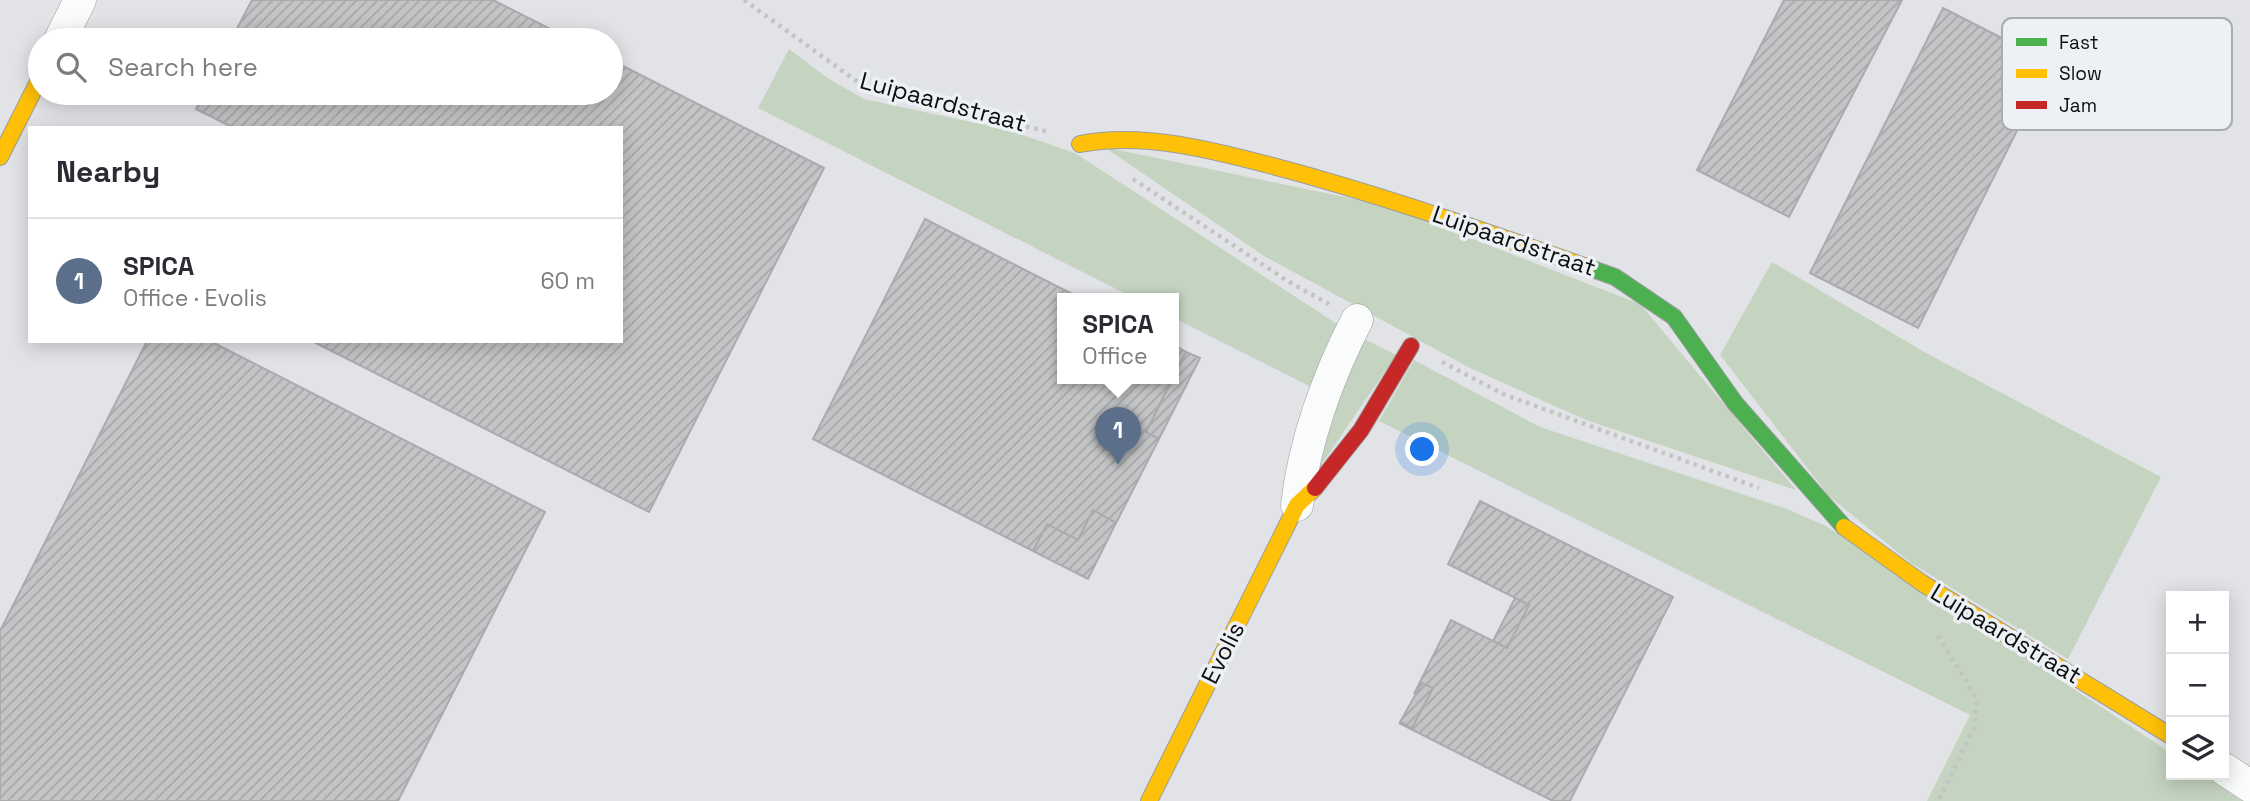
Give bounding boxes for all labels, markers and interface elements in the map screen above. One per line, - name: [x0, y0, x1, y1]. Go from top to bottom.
- legend: [2002, 18, 2232, 130]
- search box: [28, 28, 623, 105]
- text: Fast: [2059, 30, 2099, 55]
- icon: search: [52, 48, 90, 86]
- text: Search here: [108, 50, 258, 84]
- text: Slow: [2059, 61, 2102, 86]
- street label: Luipaardstraat: [857, 64, 1030, 139]
- text: Jam: [2059, 93, 2097, 118]
- text: Nearby: [56, 152, 160, 191]
- street label: Luipaardstraat: [1428, 198, 1600, 283]
- text: SPICA: [123, 249, 194, 283]
- text: 1: [74, 266, 84, 296]
- text: 60 m: [540, 266, 595, 296]
- text: Office · Evolis: [123, 283, 267, 313]
- popup: [1057, 293, 1179, 384]
- text: SPICA: [1082, 307, 1154, 341]
- text: Office: [1082, 341, 1148, 371]
- pin: 1: [1095, 407, 1141, 465]
- your location: [1405, 432, 1439, 466]
- street label: Luipaardstraat: [1925, 576, 2087, 691]
- map controls: [2166, 591, 2229, 780]
- button: +: [2166, 591, 2229, 654]
- street label: Evolis: [1194, 617, 1251, 689]
- button: −: [2166, 654, 2229, 717]
- button: layers: [2166, 717, 2229, 780]

